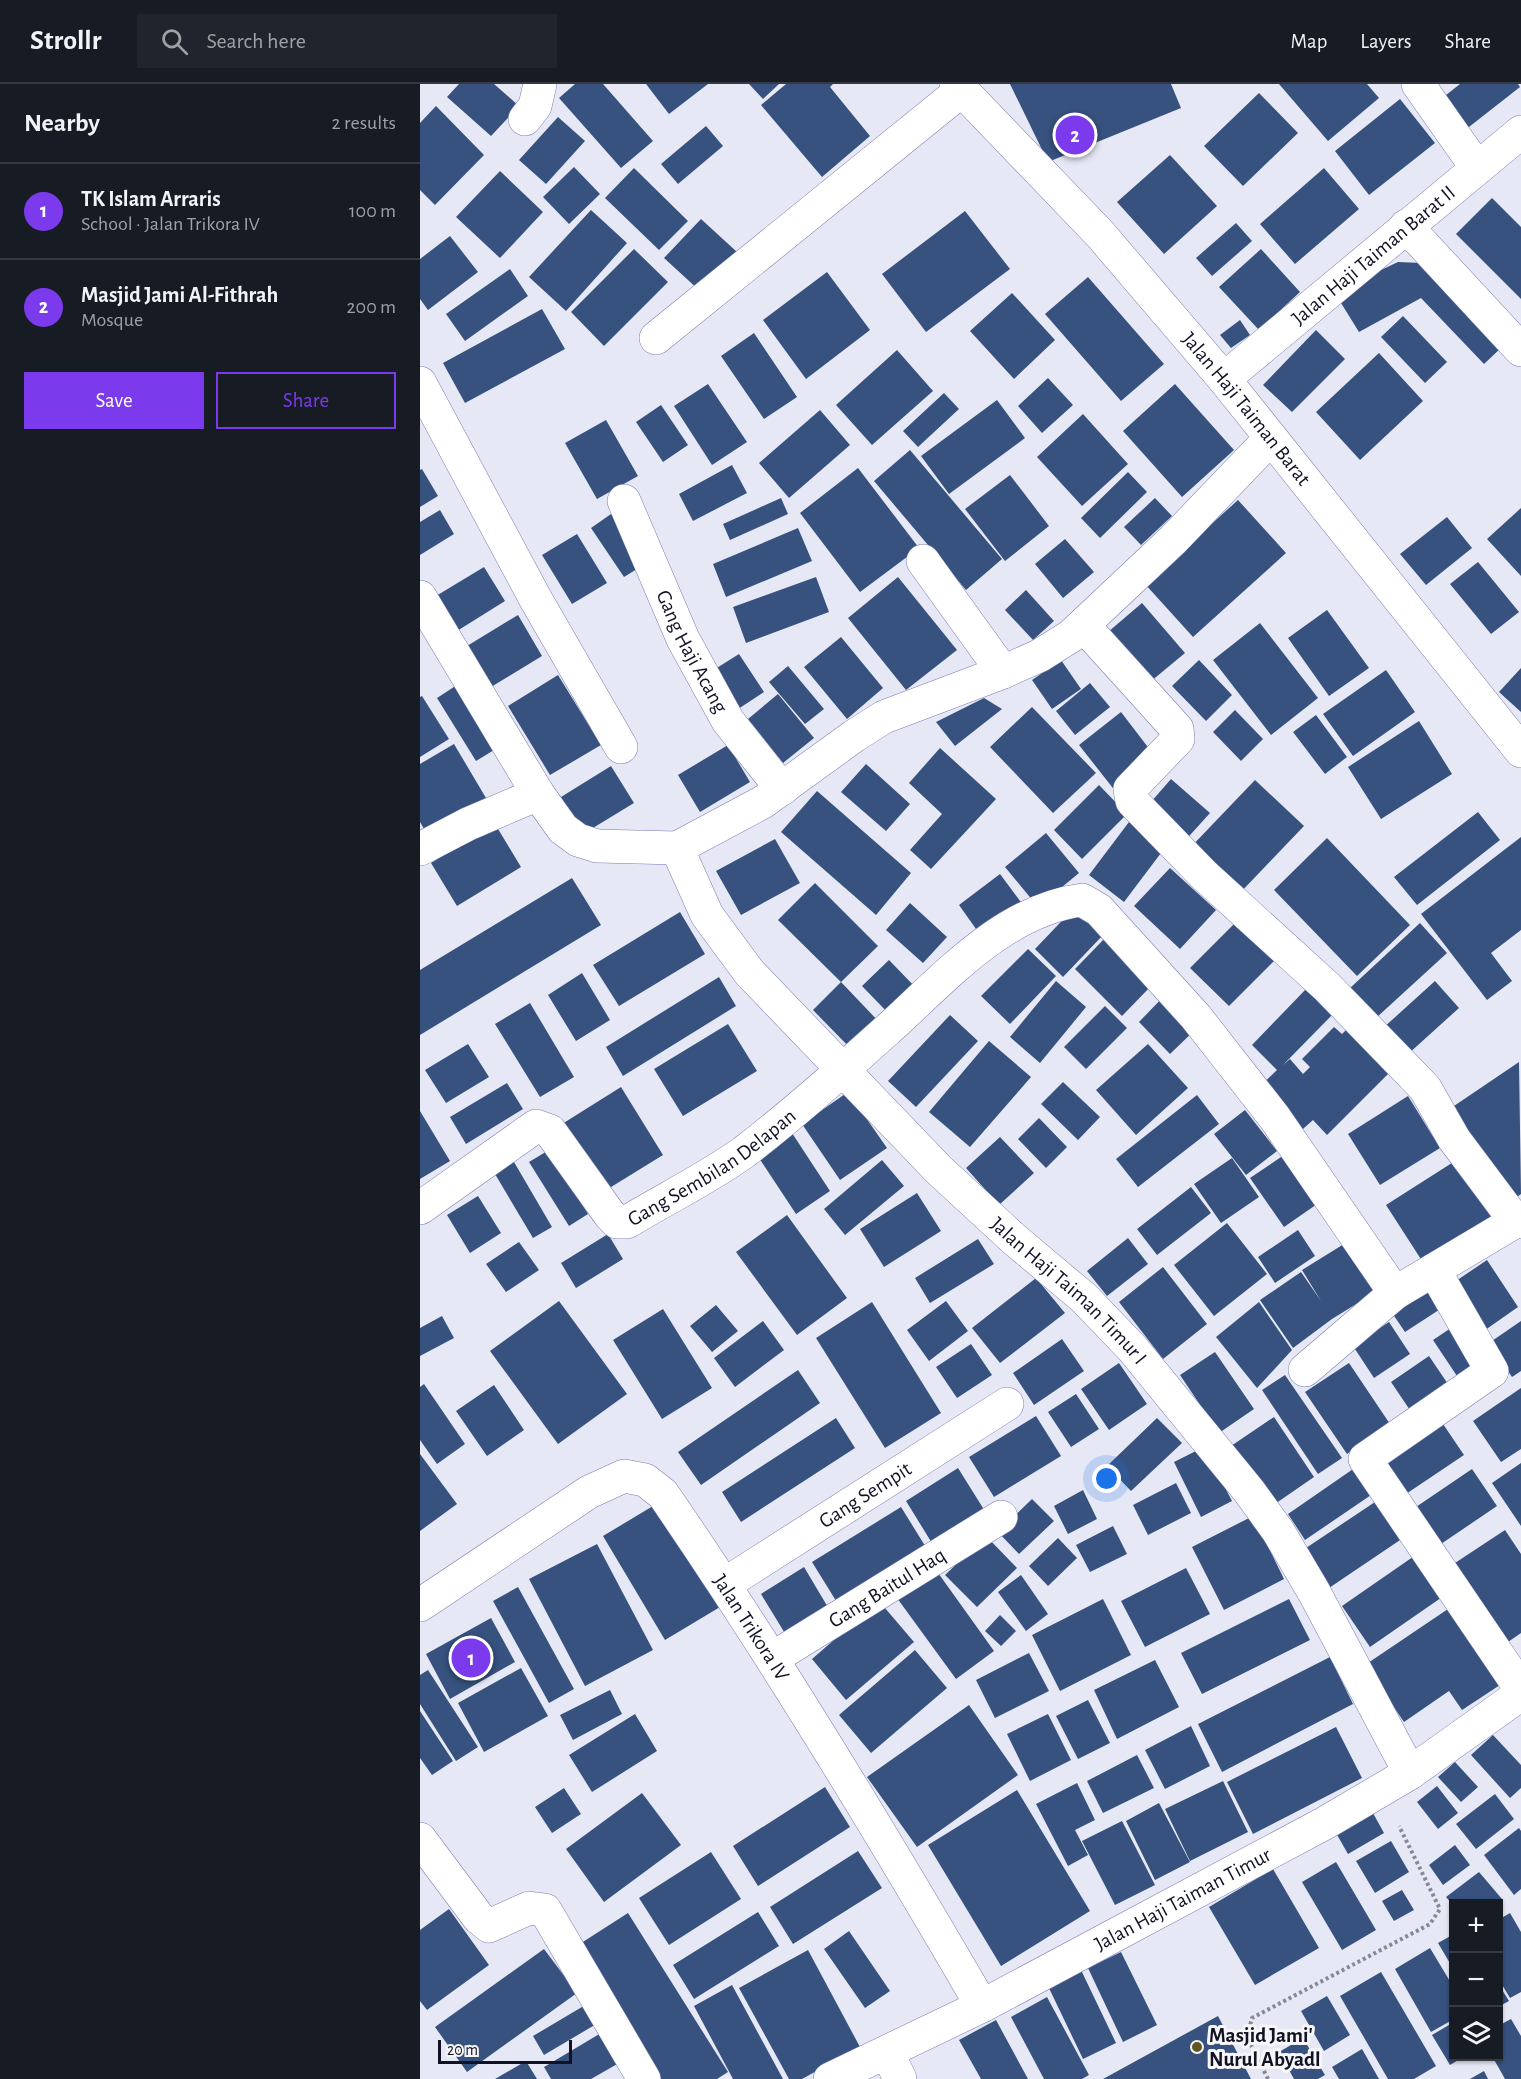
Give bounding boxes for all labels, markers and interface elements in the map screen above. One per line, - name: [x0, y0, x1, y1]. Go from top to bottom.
- search box: [137, 14, 557, 68]
- icon: search: [158, 25, 191, 58]
- text: Strollr: [30, 27, 101, 55]
- text: Search here: [206, 30, 306, 52]
- text: Map: [1291, 31, 1327, 52]
- text: Layers: [1360, 31, 1411, 52]
- text: Share: [1444, 31, 1491, 52]
- text: Nearby: [24, 110, 100, 136]
- pin: 2: [1056, 112, 1094, 158]
- text: 2 results: [332, 113, 396, 133]
- street label: Jalan Haji Taiman Barat II: [1288, 182, 1459, 329]
- text: TK Islam Arraris: [81, 188, 221, 210]
- text: 1: [40, 201, 47, 221]
- text: 100 m: [349, 201, 396, 221]
- text: School · Jalan Trikora IV: [81, 214, 260, 234]
- text: Masjid Jami Al-Fithrah: [81, 284, 278, 306]
- text: 2: [39, 297, 48, 317]
- text: 200 m: [346, 297, 396, 317]
- text: Mosque: [81, 310, 143, 330]
- street label: Jalan Haji Taiman Barat: [1178, 328, 1315, 490]
- button: Save: [24, 372, 204, 429]
- button: Share: [216, 372, 396, 429]
- street label: Gang Haji Acang: [652, 587, 732, 717]
- street label: Gang Sembilan Delapan: [624, 1105, 800, 1230]
- street label: Jalan Haji Taiman Timur I: [986, 1213, 1151, 1368]
- street label: Gang Sempit: [815, 1458, 915, 1532]
- your location: [1092, 1464, 1121, 1493]
- street label: Gang Baitul Haq: [825, 1544, 949, 1632]
- street label: Jalan Trikora IV: [709, 1571, 793, 1685]
- pin: 1: [452, 1636, 490, 1680]
- street label: Jalan Haji Taiman Timur: [1091, 1844, 1275, 1955]
- map controls: [1449, 1899, 1503, 2061]
- button: +: [1449, 1899, 1503, 1953]
- button: −: [1449, 1953, 1503, 2007]
- button: layers: [1449, 2007, 1503, 2061]
- place label: Masjid Jami' Nurul Abyadl: [1209, 2025, 1321, 2070]
- scale bar: [438, 2037, 572, 2064]
- marker: Masjid Jami' Nurul Abyadl: [1190, 2040, 1204, 2054]
- text: 20 m: [447, 2042, 478, 2058]

